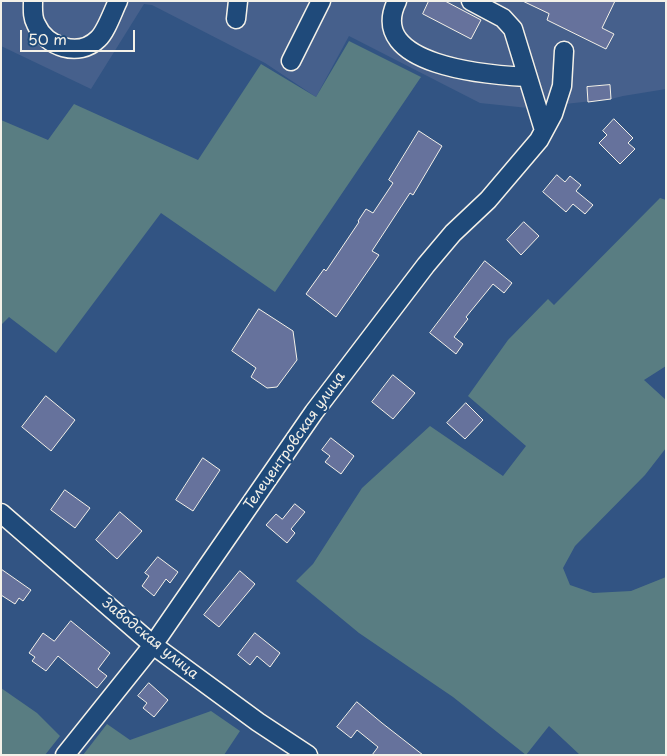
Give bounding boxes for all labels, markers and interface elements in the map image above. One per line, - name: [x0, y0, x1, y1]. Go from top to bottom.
- scale bar: [22, 20, 138, 52]
- text: 50 m: [28, 27, 67, 50]
- street label: Телецентровская улица: [241, 369, 349, 513]
- street label: Заводская улица: [98, 595, 202, 683]

